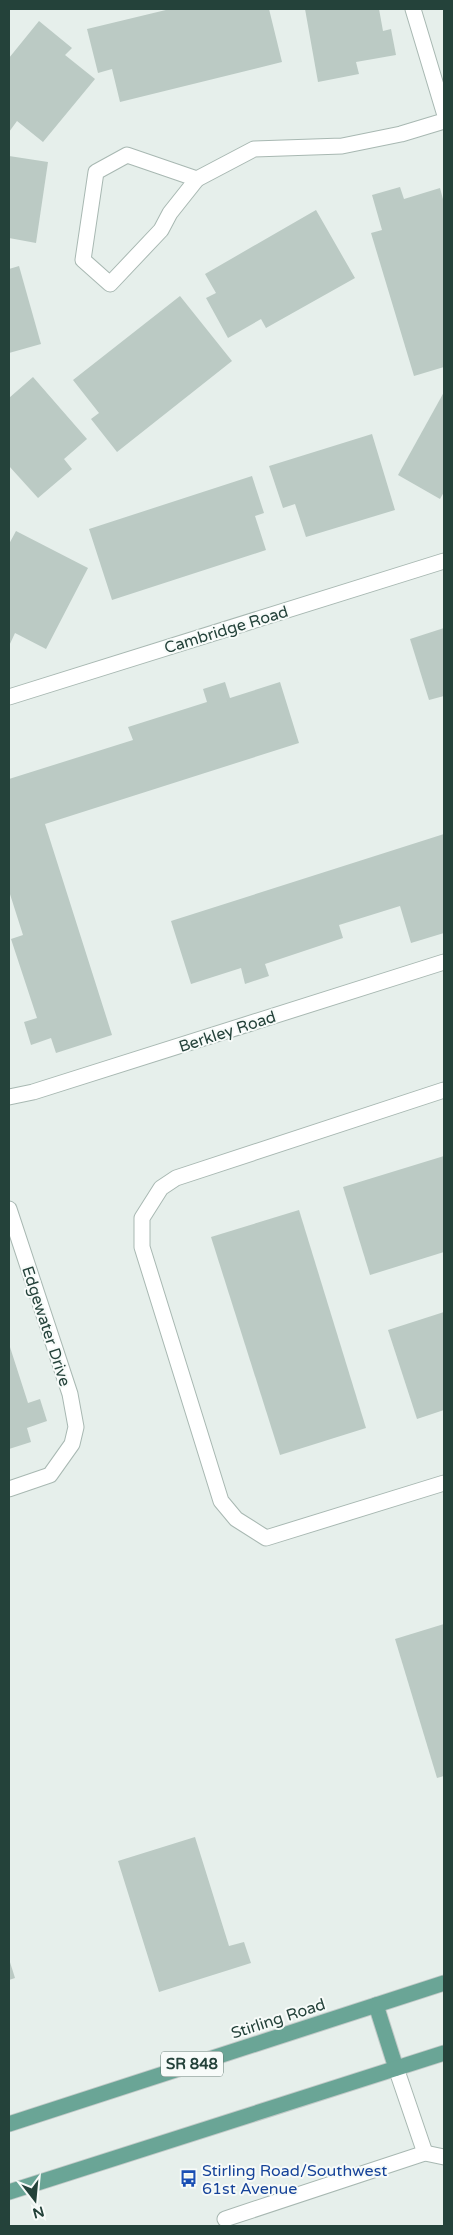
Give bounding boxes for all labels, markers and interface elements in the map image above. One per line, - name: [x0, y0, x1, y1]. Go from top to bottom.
- street label: Cambridge Road: [162, 602, 291, 658]
- street label: Berkley Road: [176, 1007, 278, 1057]
- street label: Edgewater Drive: [17, 1264, 75, 1389]
- street label: Stirling Road: [229, 1994, 328, 2044]
- road number: SR 848: [161, 2052, 223, 2076]
- place label: Stirling Road/Southwest 61st Avenue: [202, 2161, 387, 2199]
- bus stop icon: Stirling Road/Southwest 61st Avenue: [178, 2169, 198, 2189]
- north arrow: [10, 2175, 60, 2225]
- text: N: [31, 2202, 46, 2222]

